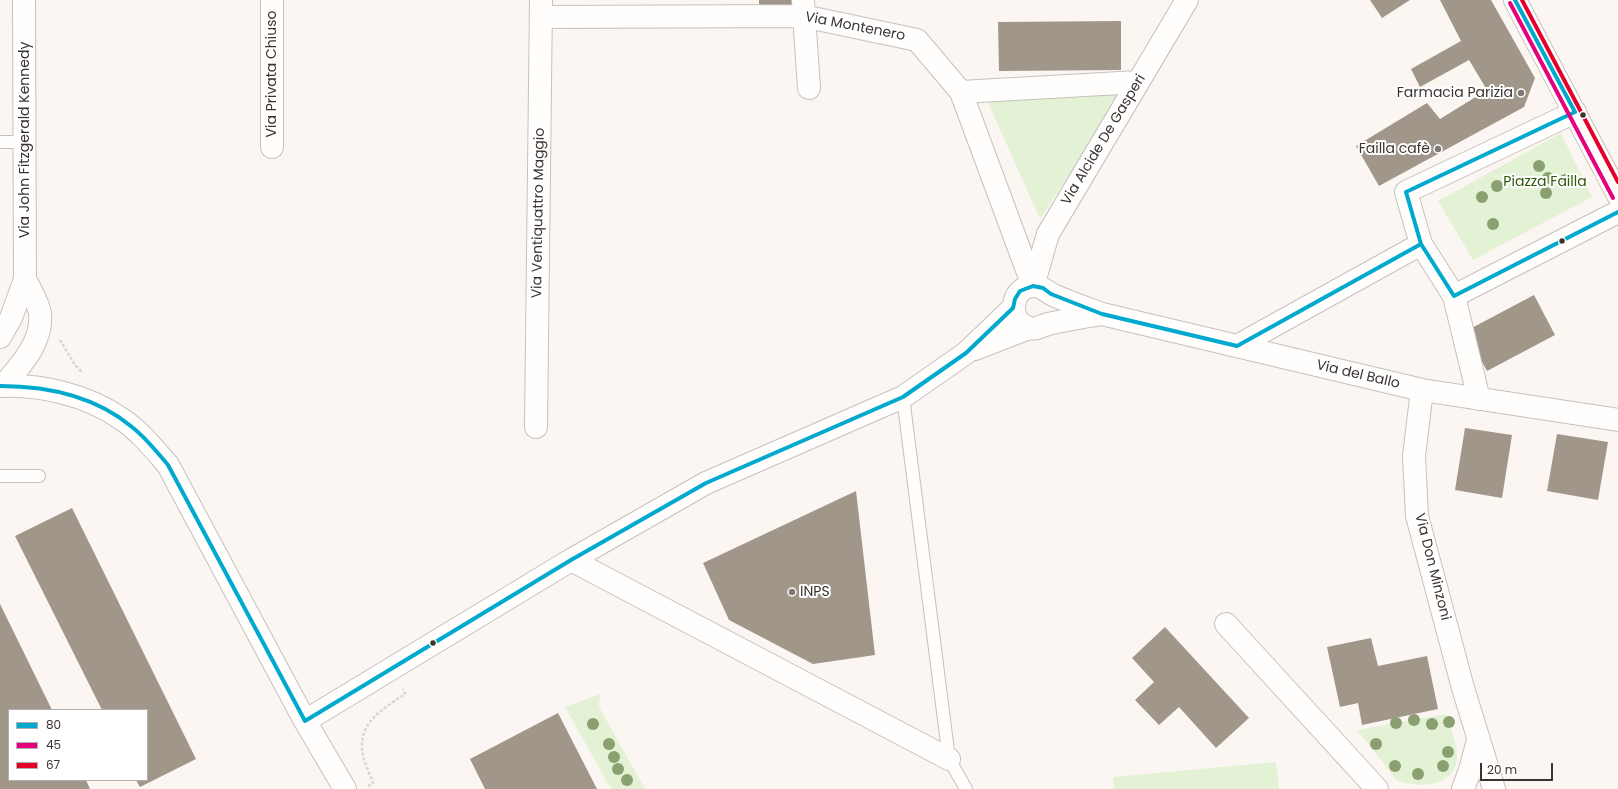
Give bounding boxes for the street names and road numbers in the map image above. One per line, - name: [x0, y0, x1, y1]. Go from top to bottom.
- street label: Via Montenero: [803, 9, 907, 45]
- street label: Via Privata Chiuso: [264, 11, 280, 137]
- street label: Via John Fitzgerald Kennedy: [17, 42, 33, 238]
- street label: Via Alcide De Gasperi: [1058, 72, 1150, 208]
- street label: Via Ventiquattro Maggio: [529, 128, 549, 298]
- street label: Via del Ballo: [1315, 357, 1401, 393]
- street label: Via Don Minzoni: [1411, 512, 1453, 622]

